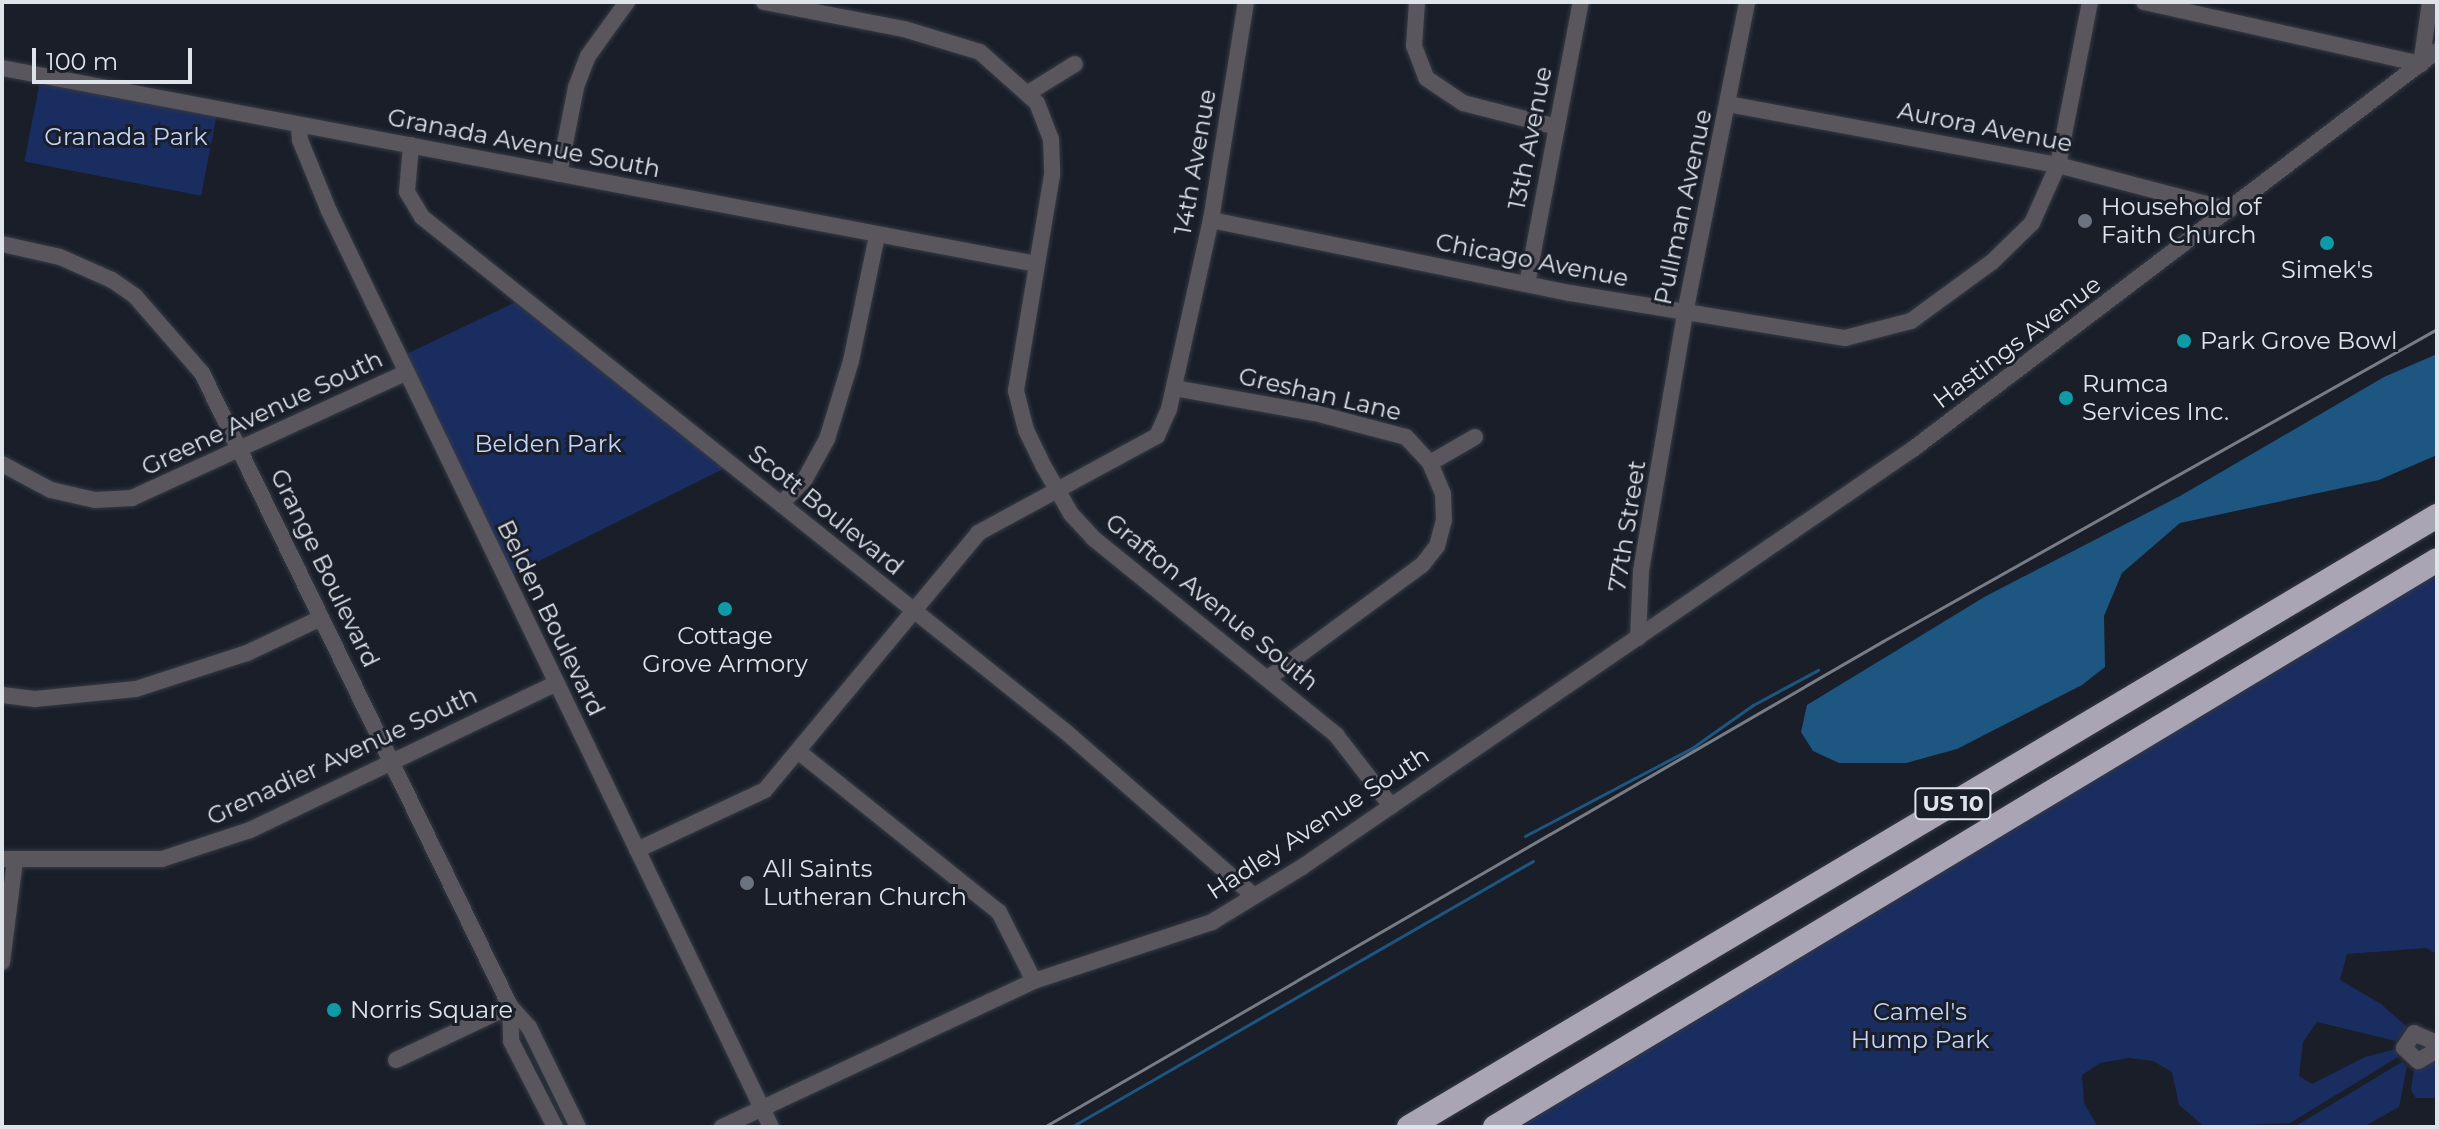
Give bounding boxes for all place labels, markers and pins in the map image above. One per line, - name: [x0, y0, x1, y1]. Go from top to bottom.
- place label: Household of Faith Church: [2101, 193, 2261, 249]
- marker: Household of Faith Church: [2076, 212, 2094, 230]
- marker: Simek's: [2318, 234, 2336, 252]
- place label: Simek's: [2281, 256, 2373, 284]
- place label: Park Grove Bowl: [2200, 327, 2397, 355]
- marker: Park Grove Bowl: [2175, 332, 2193, 350]
- place label: Rumca Services Inc.: [2082, 370, 2229, 426]
- marker: Rumca Services Inc.: [2057, 389, 2075, 407]
- marker: Cottage Grove Armory: [716, 600, 734, 618]
- place label: Cottage Grove Armory: [642, 622, 808, 678]
- place label: All Saints Lutheran Church: [763, 855, 967, 911]
- marker: All Saints Lutheran Church: [738, 874, 756, 892]
- place label: Norris Square: [350, 996, 513, 1024]
- marker: Norris Square: [325, 1001, 343, 1019]

